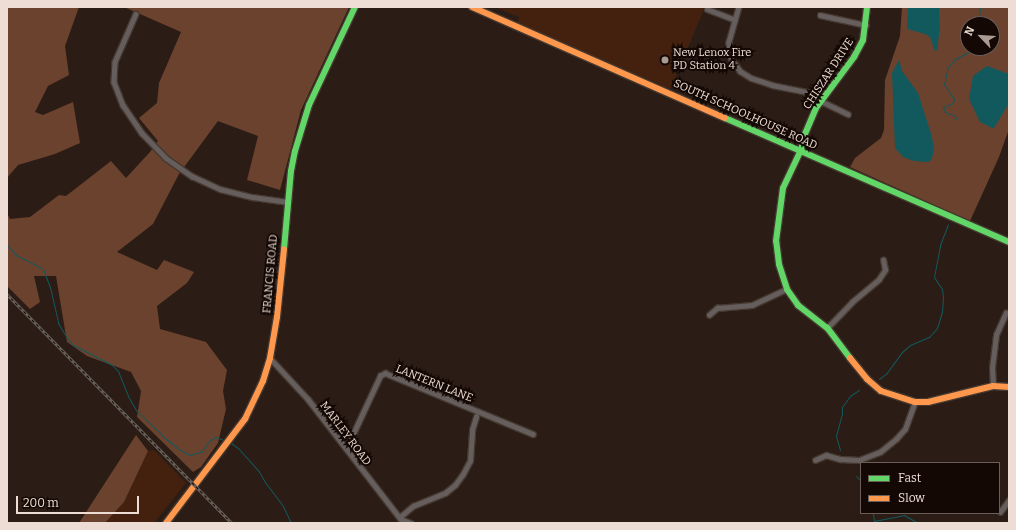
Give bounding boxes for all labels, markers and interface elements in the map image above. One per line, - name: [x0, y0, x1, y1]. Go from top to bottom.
- north arrow: [960, 16, 1000, 56]
- text: N: [962, 25, 977, 38]
- street label: CHISZAR DRIVE: [801, 36, 857, 112]
- place label: New Lenox Fire PD Station 4: [673, 47, 751, 73]
- marker: New Lenox Fire PD Station 4: [660, 55, 670, 65]
- street label: SOUTH SCHOOLHOUSE ROAD: [671, 77, 819, 153]
- street label: FRANCIS ROAD: [261, 234, 281, 314]
- street label: LANTERN LANE: [394, 363, 474, 405]
- street label: MARLEY ROAD: [317, 400, 373, 468]
- legend: [860, 462, 1000, 514]
- text: Fast: [898, 471, 921, 485]
- scale bar: [18, 488, 141, 514]
- text: Slow: [898, 491, 925, 505]
- text: 200 m: [23, 496, 59, 510]

